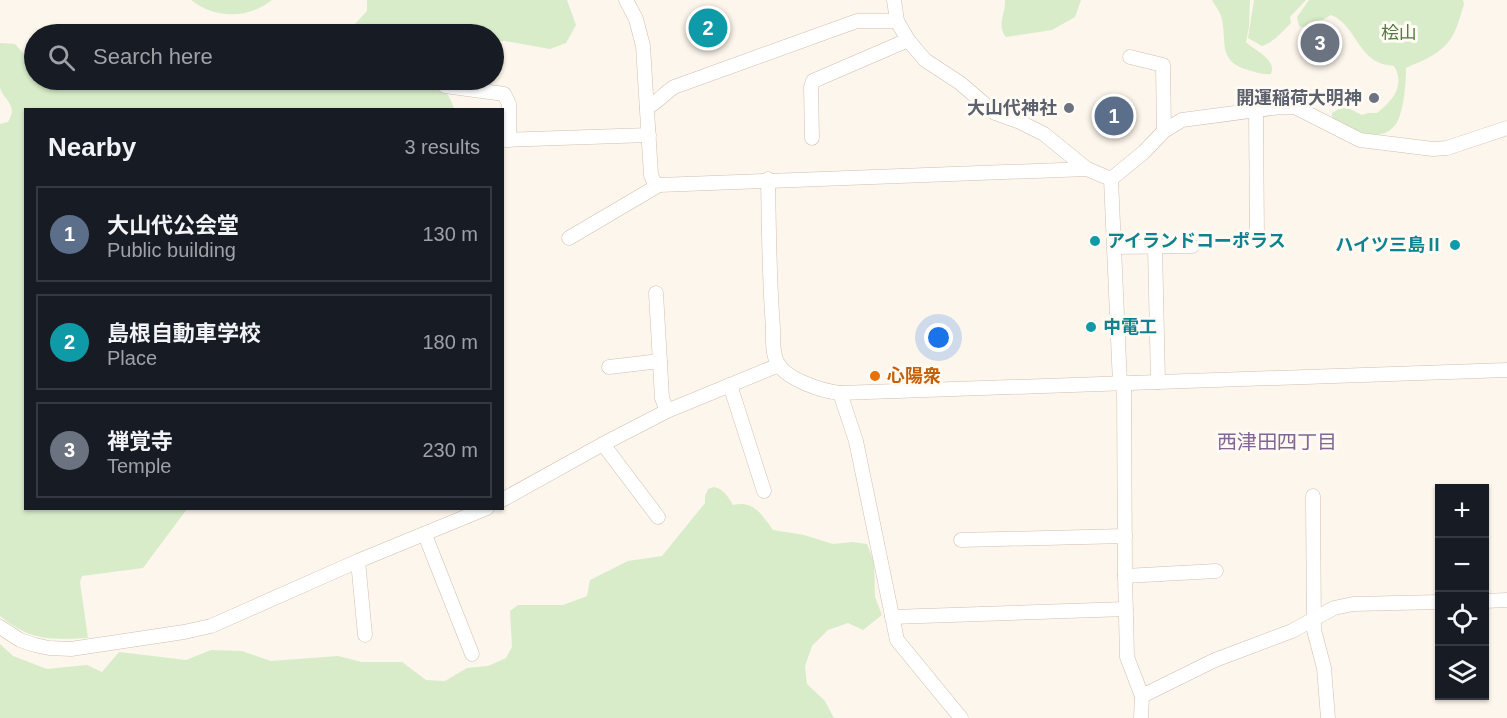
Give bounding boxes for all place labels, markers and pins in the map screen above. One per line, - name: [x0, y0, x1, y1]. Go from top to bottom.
- pin: 2: [688, 6, 728, 51]
- pin: 3: [1300, 20, 1340, 66]
- place label: 開運稲荷大明神: [1236, 88, 1362, 108]
- marker: 開運稲荷大明神: [1367, 91, 1381, 105]
- pin: 1: [1094, 94, 1134, 138]
- place label: 大山代神社: [967, 98, 1057, 118]
- marker: 大山代神社: [1062, 101, 1076, 115]
- place label: アイランドコーポラス: [1107, 231, 1286, 251]
- marker: アイランドコーポラス: [1088, 234, 1102, 248]
- place label: ハイツ三島Ⅱ: [1335, 235, 1443, 255]
- marker: ハイツ三島Ⅱ: [1448, 238, 1462, 252]
- place label: 中電工: [1103, 317, 1157, 337]
- marker: 中電工: [1084, 320, 1098, 334]
- place label: 心陽衆: [887, 366, 941, 386]
- marker: 心陽衆: [868, 369, 882, 383]

